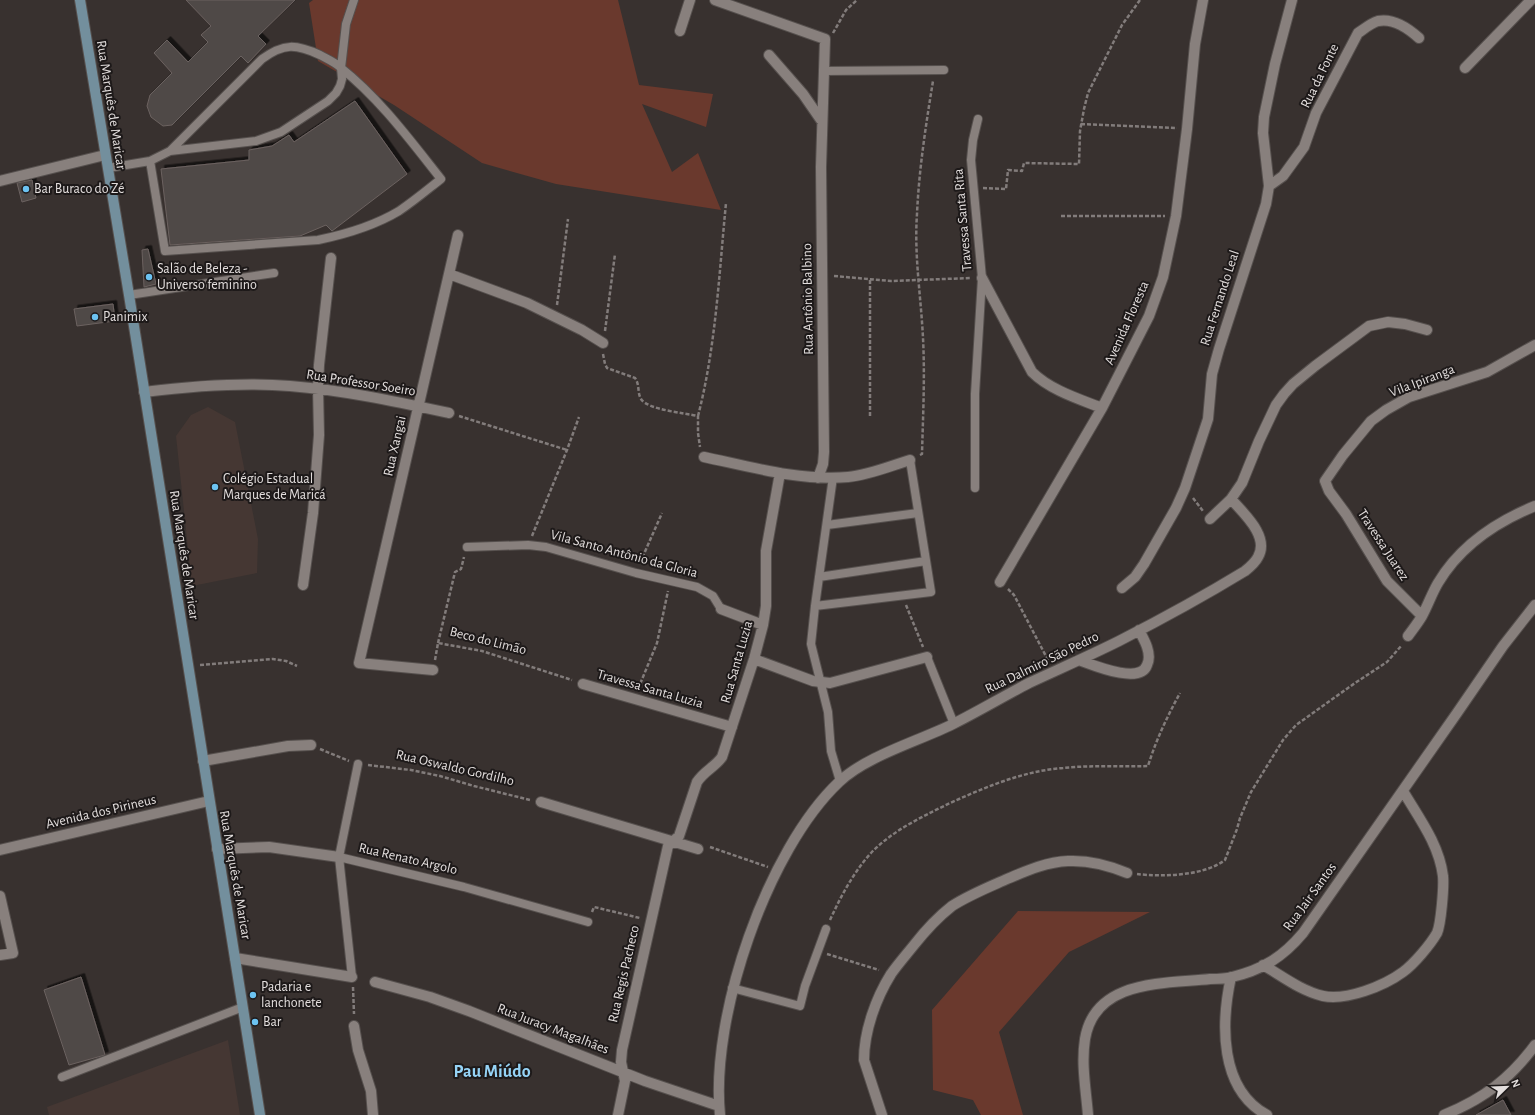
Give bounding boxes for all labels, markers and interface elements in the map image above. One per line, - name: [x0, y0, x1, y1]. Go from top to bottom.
- street label: Rua Marquês de Maricar: [94, 39, 128, 171]
- street label: Rua da Fonte: [1298, 42, 1342, 110]
- street label: Travessa Santa Rita: [951, 167, 974, 272]
- place label: Bar Buraco do Zé: [34, 182, 125, 196]
- marker: Bar Buraco do Zé: [21, 184, 31, 194]
- street label: Rua Antônio Balbino: [800, 243, 816, 355]
- street label: Rua Fernando Leal: [1198, 249, 1242, 347]
- place label: Salão de Beleza - Universo feminino: [157, 262, 257, 292]
- marker: Salão de Beleza - Universo feminino: [144, 272, 154, 282]
- street label: Avenida Floresta: [1102, 279, 1152, 367]
- place label: Panimix: [103, 310, 148, 324]
- marker: Panimix: [90, 312, 100, 322]
- street label: Vila Ipiranga: [1387, 362, 1457, 400]
- street label: Rua Professor Soeiro: [305, 367, 417, 399]
- street label: Rua Xangai: [381, 414, 409, 478]
- place label: Colégio Estadual Marques de Maricá: [223, 472, 326, 502]
- marker: Colégio Estadual Marques de Maricá: [210, 482, 220, 492]
- street label: Rua Marquês de Maricar: [167, 489, 201, 621]
- street label: Travessa Juarez: [1355, 507, 1411, 584]
- street label: Vila Santo Antônio da Gloria: [549, 528, 700, 581]
- street label: Rua Santa Luzia: [719, 619, 756, 705]
- street label: Beco do Limão: [448, 625, 528, 657]
- street label: Rua Dalmiro São Pedro: [983, 629, 1101, 697]
- street label: Travessa Santa Luzia: [595, 667, 705, 711]
- street label: Rua Oswaldo Gordilho: [395, 748, 515, 788]
- street label: Avenida dos Pirineus: [44, 792, 158, 832]
- street label: Rua Marquês de Maricar: [217, 809, 253, 941]
- street label: Rua Renato Argolo: [357, 841, 459, 877]
- street label: Rua Jair Santos: [1281, 860, 1339, 934]
- street label: Rua Regis Pacheco: [606, 924, 642, 1024]
- place label: Padaria e lanchonete: [261, 980, 322, 1010]
- marker: Padaria e lanchonete: [248, 990, 258, 1000]
- street label: Rua Juracy Magalhães: [495, 1001, 611, 1057]
- place label: Bar: [263, 1015, 282, 1029]
- marker: Bar: [250, 1017, 260, 1027]
- district label: Pau Miúdo: [453, 1063, 531, 1081]
- north arrow: [1487, 1067, 1527, 1107]
- text: N: [1509, 1078, 1522, 1089]

